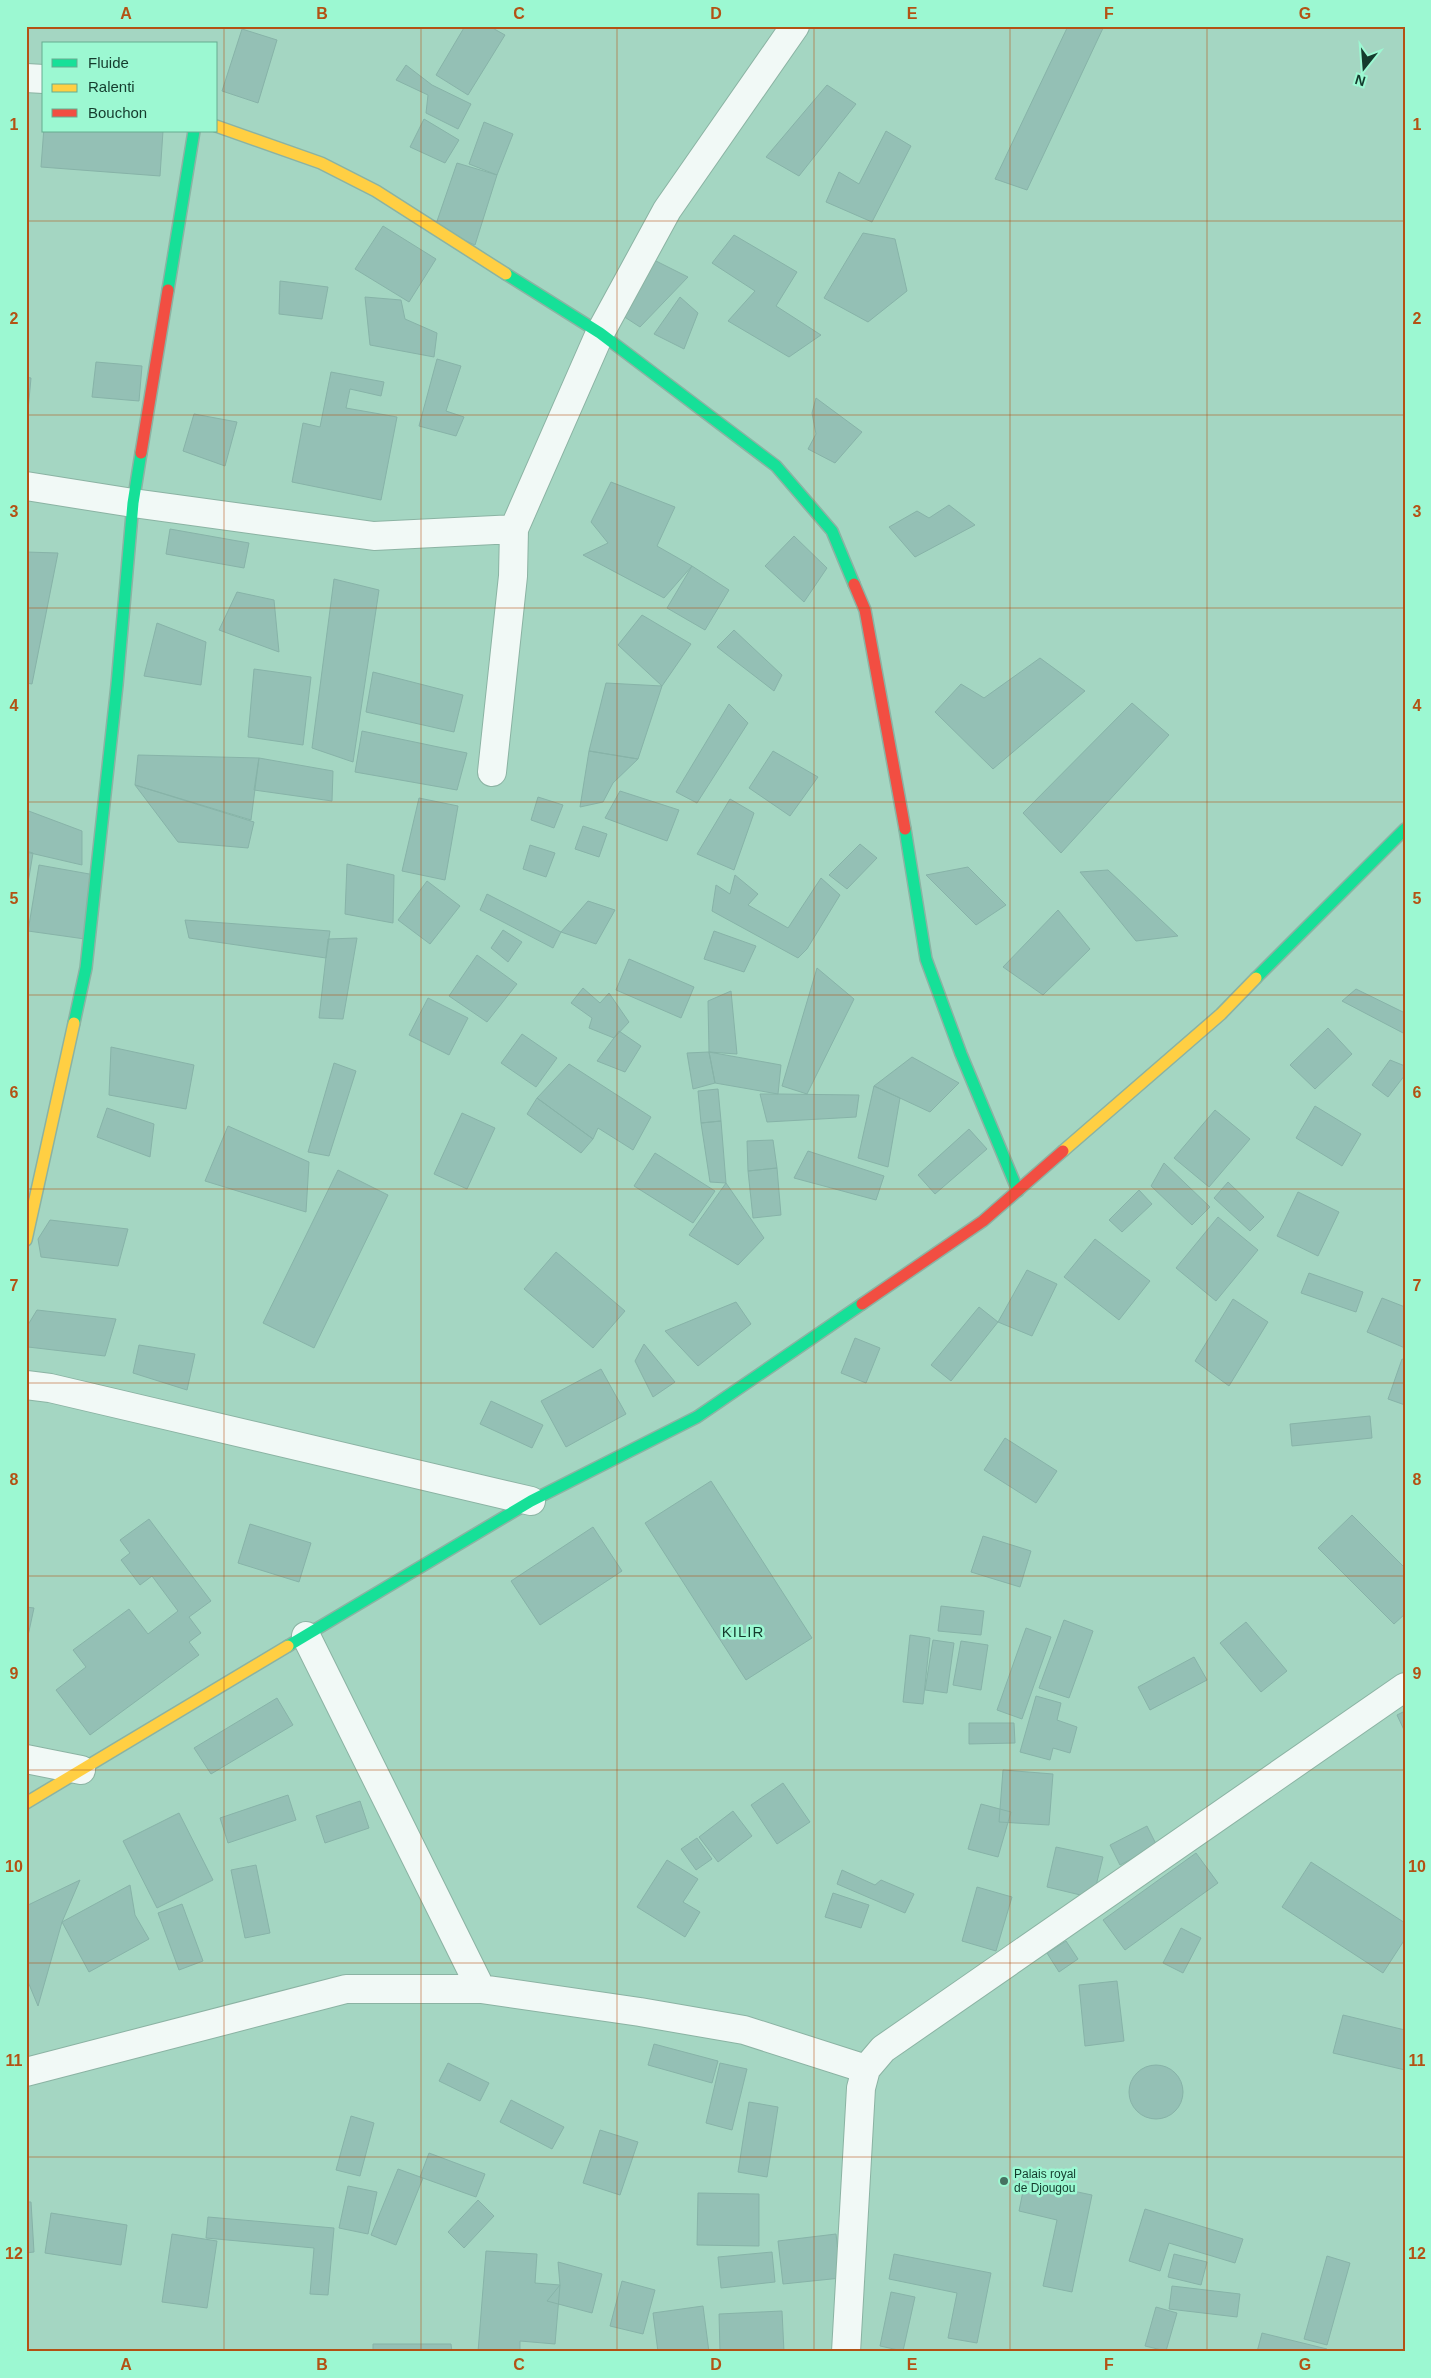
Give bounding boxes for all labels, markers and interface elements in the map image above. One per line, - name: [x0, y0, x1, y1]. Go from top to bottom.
- text: A: [120, 5, 132, 22]
- text: B: [316, 5, 328, 22]
- text: C: [513, 5, 525, 22]
- text: D: [710, 5, 722, 22]
- text: E: [907, 5, 918, 22]
- text: F: [1104, 5, 1114, 22]
- text: G: [1299, 5, 1311, 22]
- legend: [42, 42, 218, 132]
- north arrow: [1338, 42, 1388, 92]
- text: Fluide: [88, 54, 129, 71]
- text: N: [1353, 71, 1367, 90]
- text: Ralenti: [88, 78, 135, 95]
- text: Bouchon: [88, 104, 147, 121]
- text: 1: [10, 116, 19, 133]
- text: 1: [1413, 116, 1422, 133]
- text: 2: [10, 310, 19, 327]
- text: 2: [1413, 310, 1422, 327]
- text: 3: [10, 503, 19, 520]
- text: 3: [1413, 503, 1422, 520]
- text: 4: [10, 697, 19, 714]
- text: 4: [1413, 697, 1422, 714]
- text: 5: [10, 890, 19, 907]
- text: 5: [1413, 890, 1422, 907]
- text: 6: [10, 1084, 19, 1101]
- text: 6: [1413, 1084, 1422, 1101]
- text: 7: [10, 1277, 19, 1294]
- text: 7: [1413, 1277, 1422, 1294]
- text: 8: [10, 1471, 19, 1488]
- text: 8: [1413, 1471, 1422, 1488]
- district label: KILIR: [722, 1623, 764, 1640]
- text: 9: [10, 1665, 19, 1682]
- text: 9: [1413, 1665, 1422, 1682]
- text: 10: [5, 1858, 23, 1875]
- text: 10: [1408, 1858, 1426, 1875]
- text: 11: [6, 2052, 23, 2069]
- text: 11: [1409, 2052, 1426, 2069]
- place label: Palais royal de Djougou: [1014, 2167, 1076, 2195]
- marker: Palais royal de Djougou: [998, 2175, 1010, 2187]
- text: 12: [5, 2245, 23, 2262]
- text: 12: [1408, 2245, 1426, 2262]
- text: A: [120, 2356, 132, 2373]
- text: B: [316, 2356, 328, 2373]
- text: C: [513, 2356, 525, 2373]
- text: D: [710, 2356, 722, 2373]
- text: E: [907, 2356, 918, 2373]
- text: F: [1104, 2356, 1114, 2373]
- text: G: [1299, 2356, 1311, 2373]

